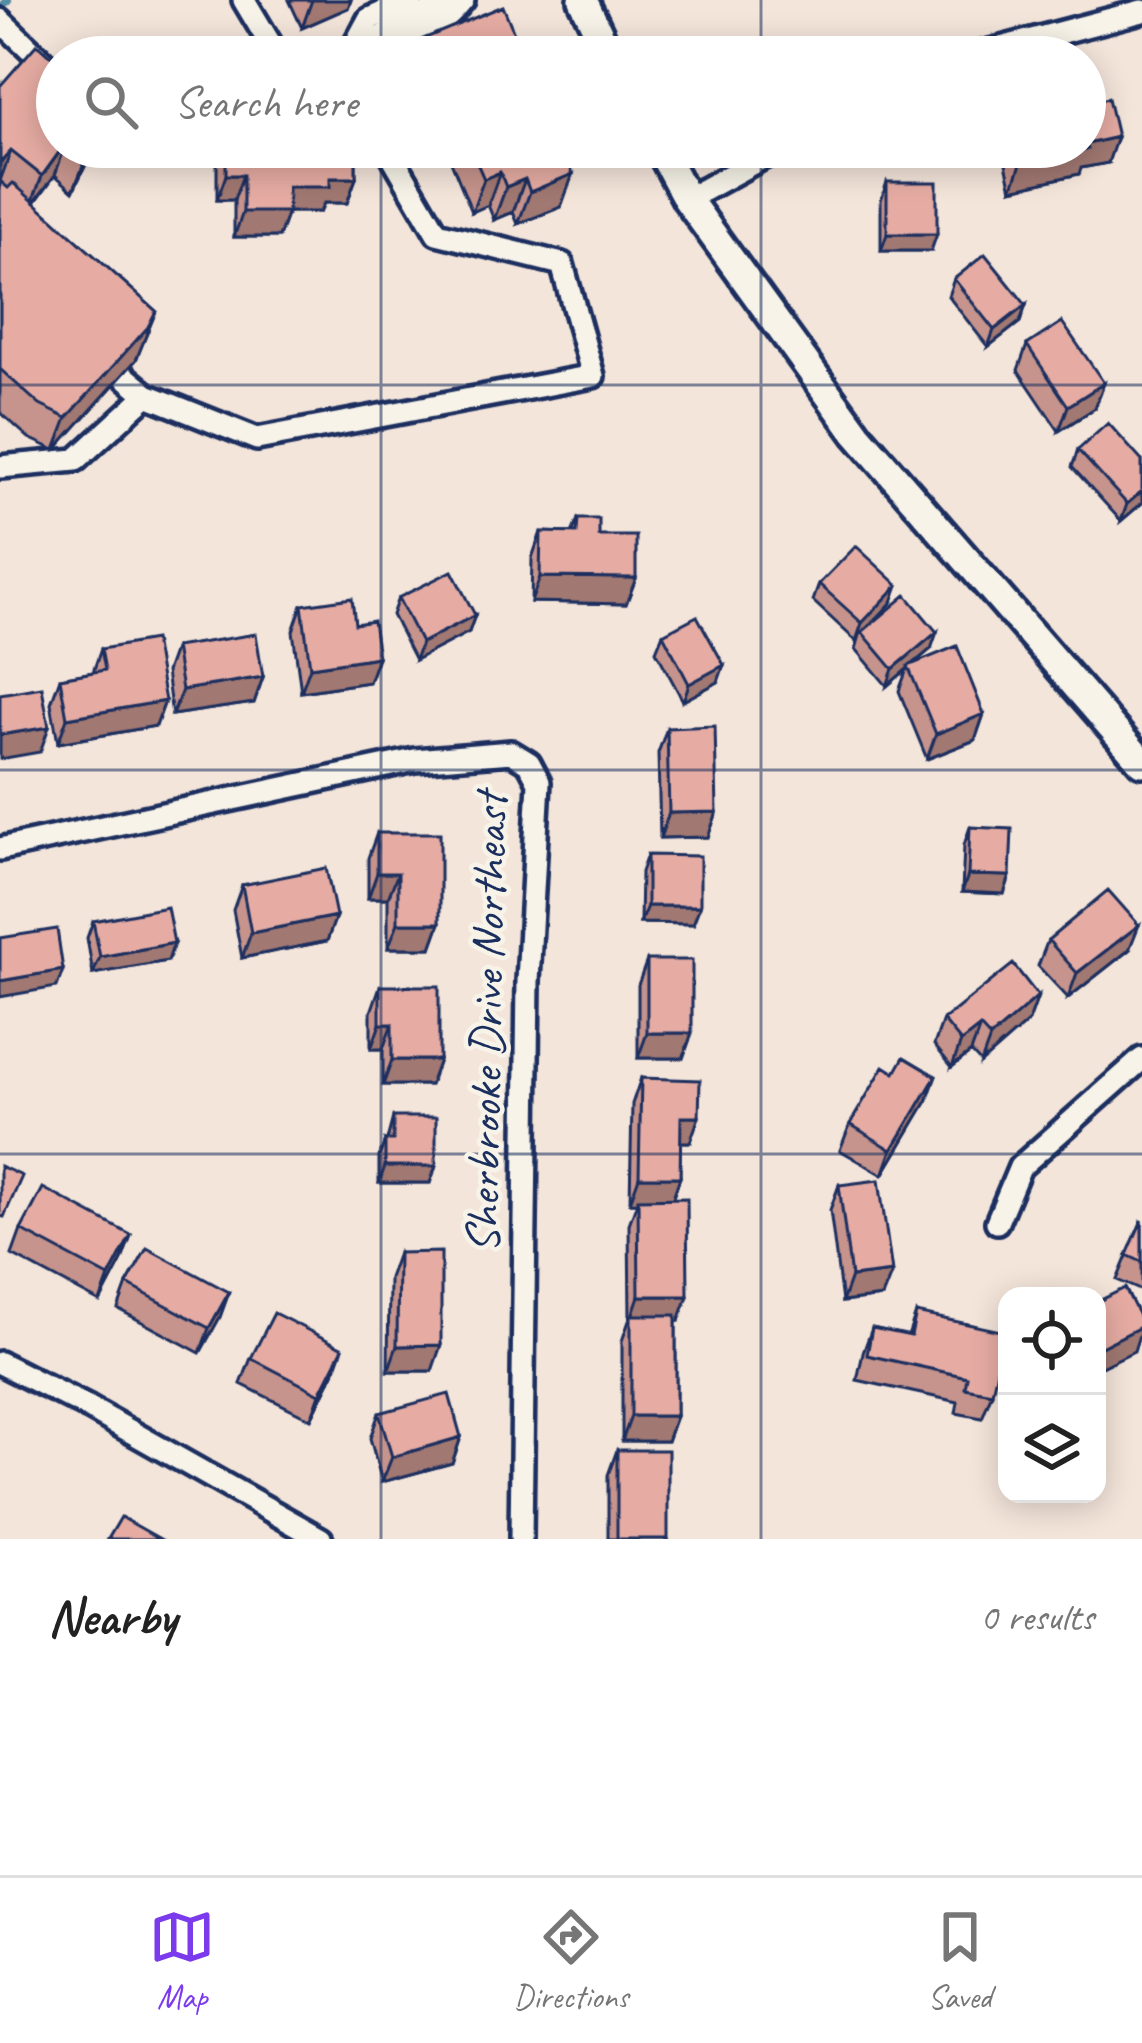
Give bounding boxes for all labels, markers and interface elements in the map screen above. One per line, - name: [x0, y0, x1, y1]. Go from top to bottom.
- search box: [36, 36, 1106, 168]
- icon: search: [78, 69, 144, 135]
- text: Search here: [174, 74, 357, 131]
- street label: Sherbrooke Drive Northeast: [452, 786, 520, 1254]
- map controls: [998, 1287, 1106, 1503]
- button: locate: [998, 1287, 1106, 1395]
- button: layers: [998, 1395, 1106, 1503]
- text: Nearby: [48, 1585, 176, 1649]
- text: 0 results: [980, 1593, 1094, 1642]
- tab: Map: [149, 1904, 215, 2018]
- tab: Directions: [514, 1904, 628, 2018]
- tab: Saved: [927, 1904, 993, 2018]

